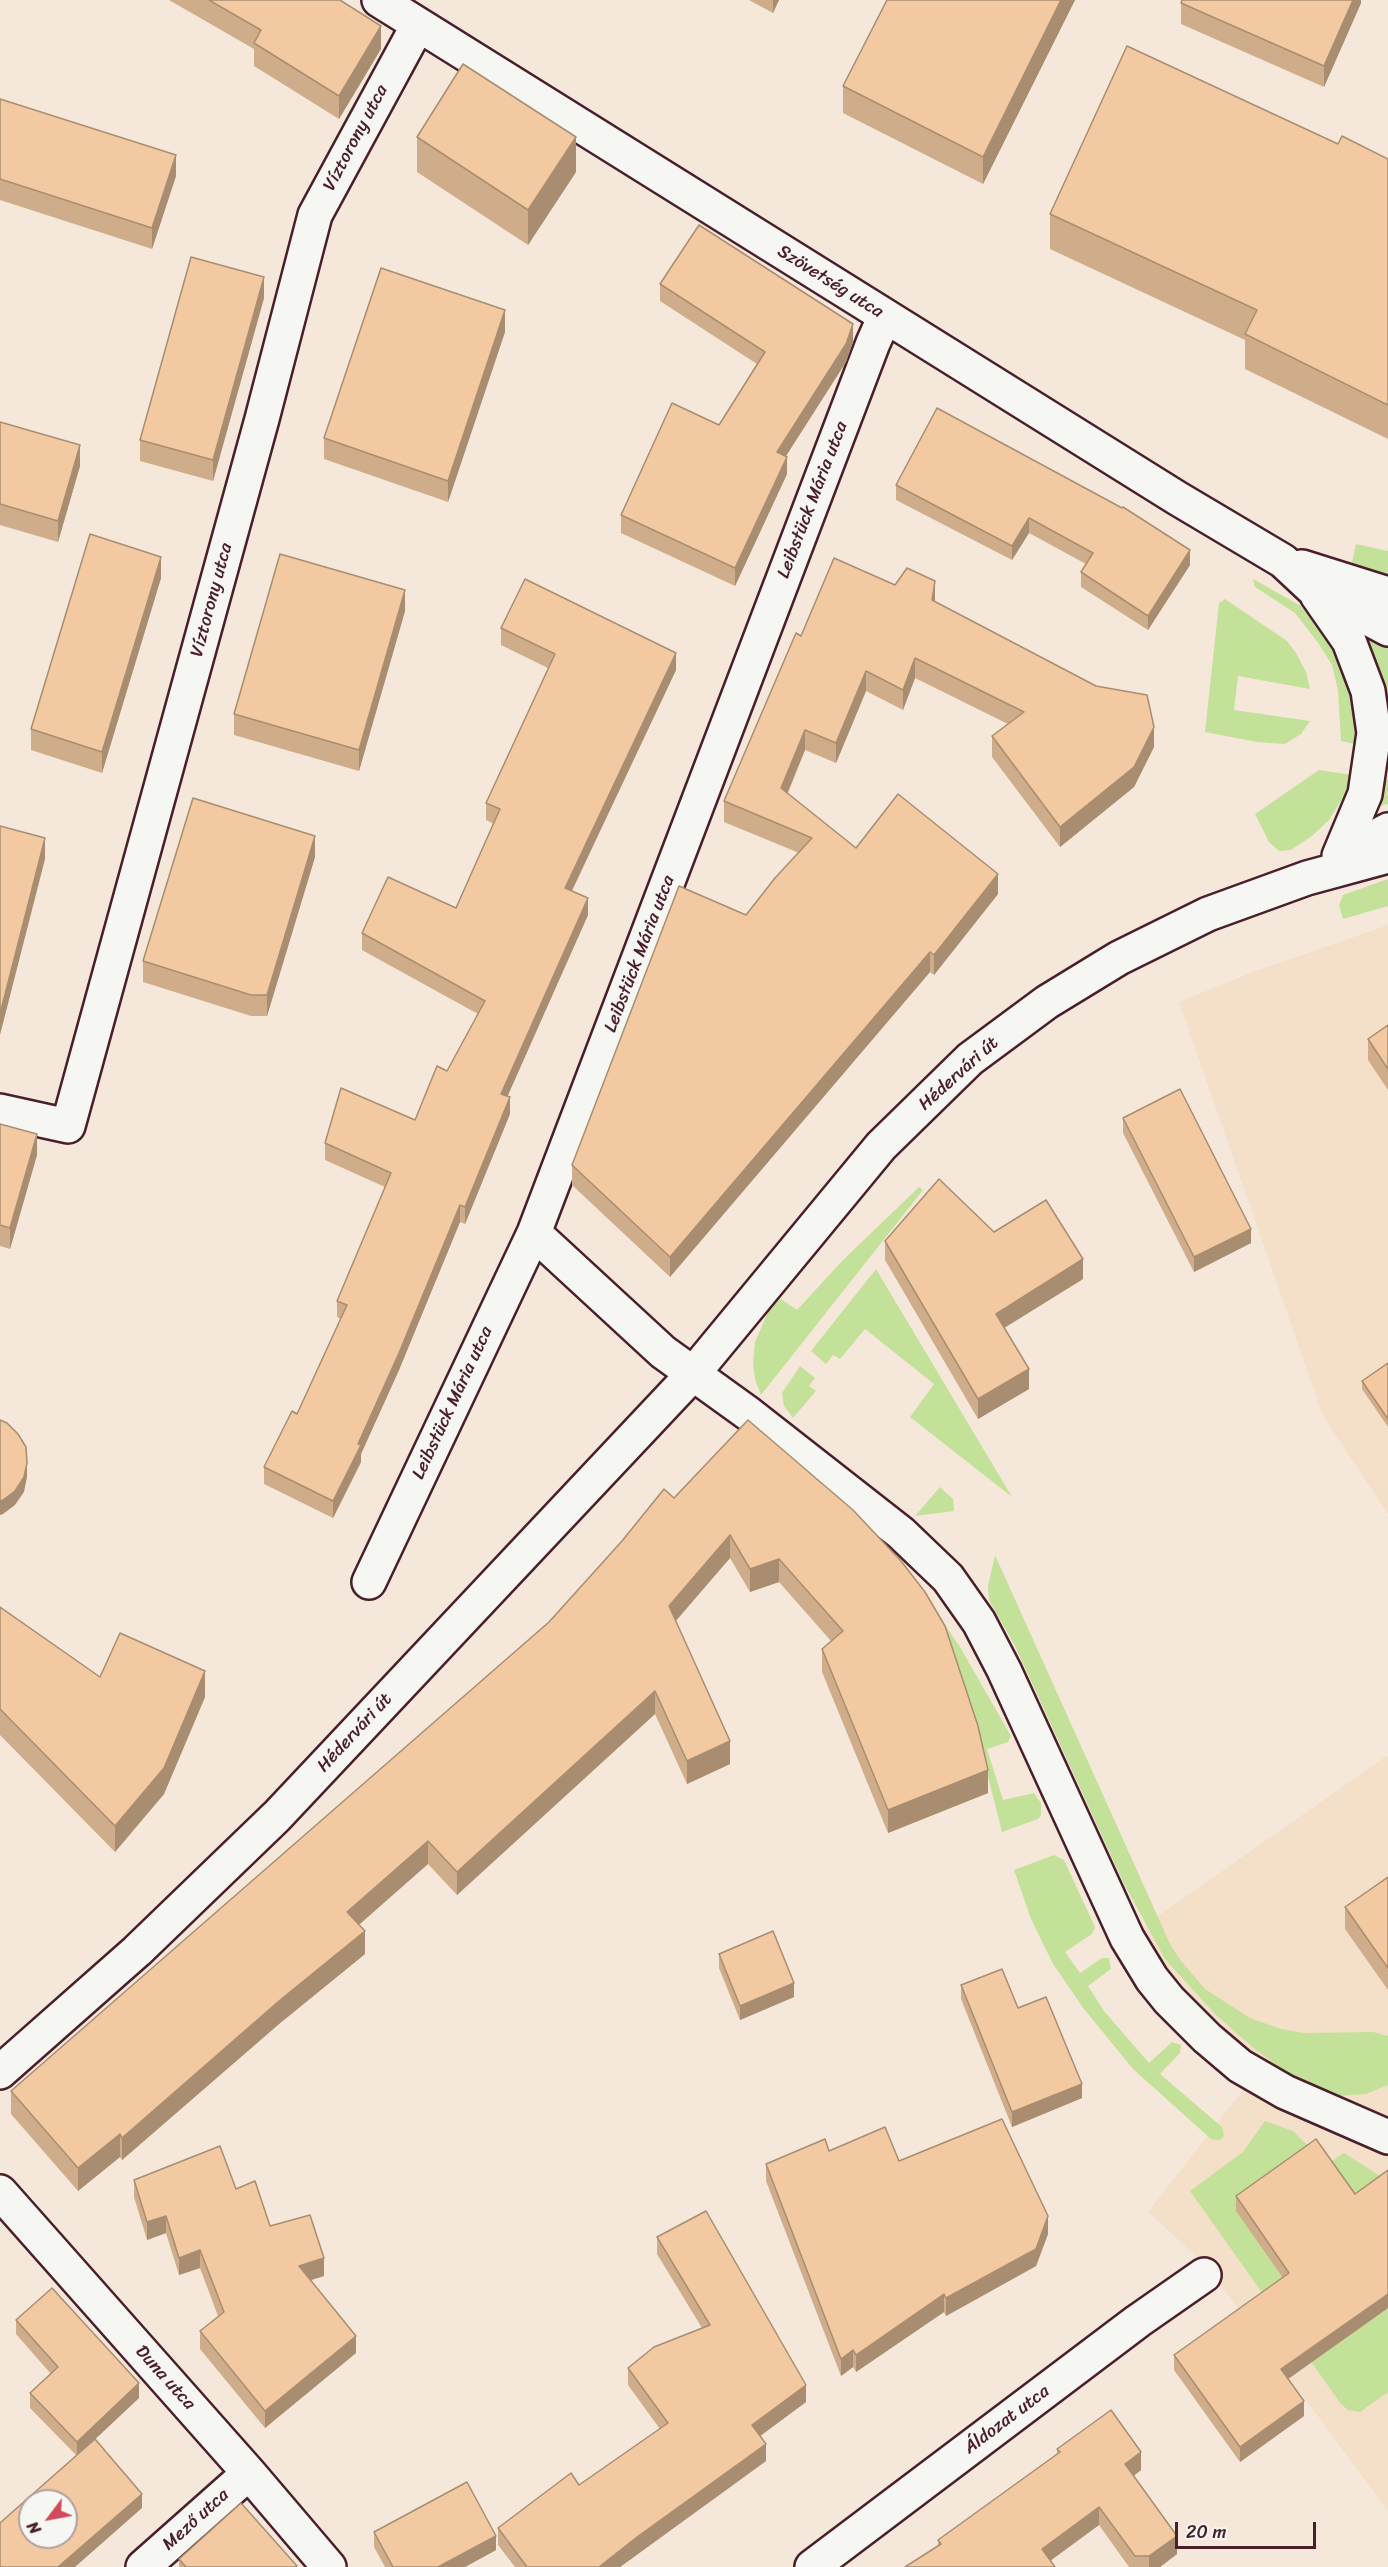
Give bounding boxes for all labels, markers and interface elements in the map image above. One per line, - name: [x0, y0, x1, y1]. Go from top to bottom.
- street label: Víztorony utca: [319, 81, 393, 195]
- street label: Szövetség utca: [773, 241, 887, 323]
- street label: Leibstück Mária utca: [773, 419, 853, 581]
- street label: Víztorony utca: [186, 541, 238, 659]
- street label: Leibstück Mária utca: [600, 873, 680, 1035]
- street label: Hédervári út: [915, 1032, 1003, 1116]
- street label: Leibstück Mária utca: [408, 1323, 498, 1483]
- street label: Hédervári út: [313, 1689, 397, 1777]
- street label: Duna utca: [130, 2341, 200, 2415]
- street label: Áldozat utca: [960, 2381, 1054, 2459]
- street label: Mező utca: [158, 2485, 234, 2555]
- north arrow: [18, 2489, 78, 2549]
- scale bar: [1178, 2510, 1319, 2548]
- text: N: [19, 2515, 49, 2540]
- text: 20 m: [1186, 2516, 1226, 2548]

